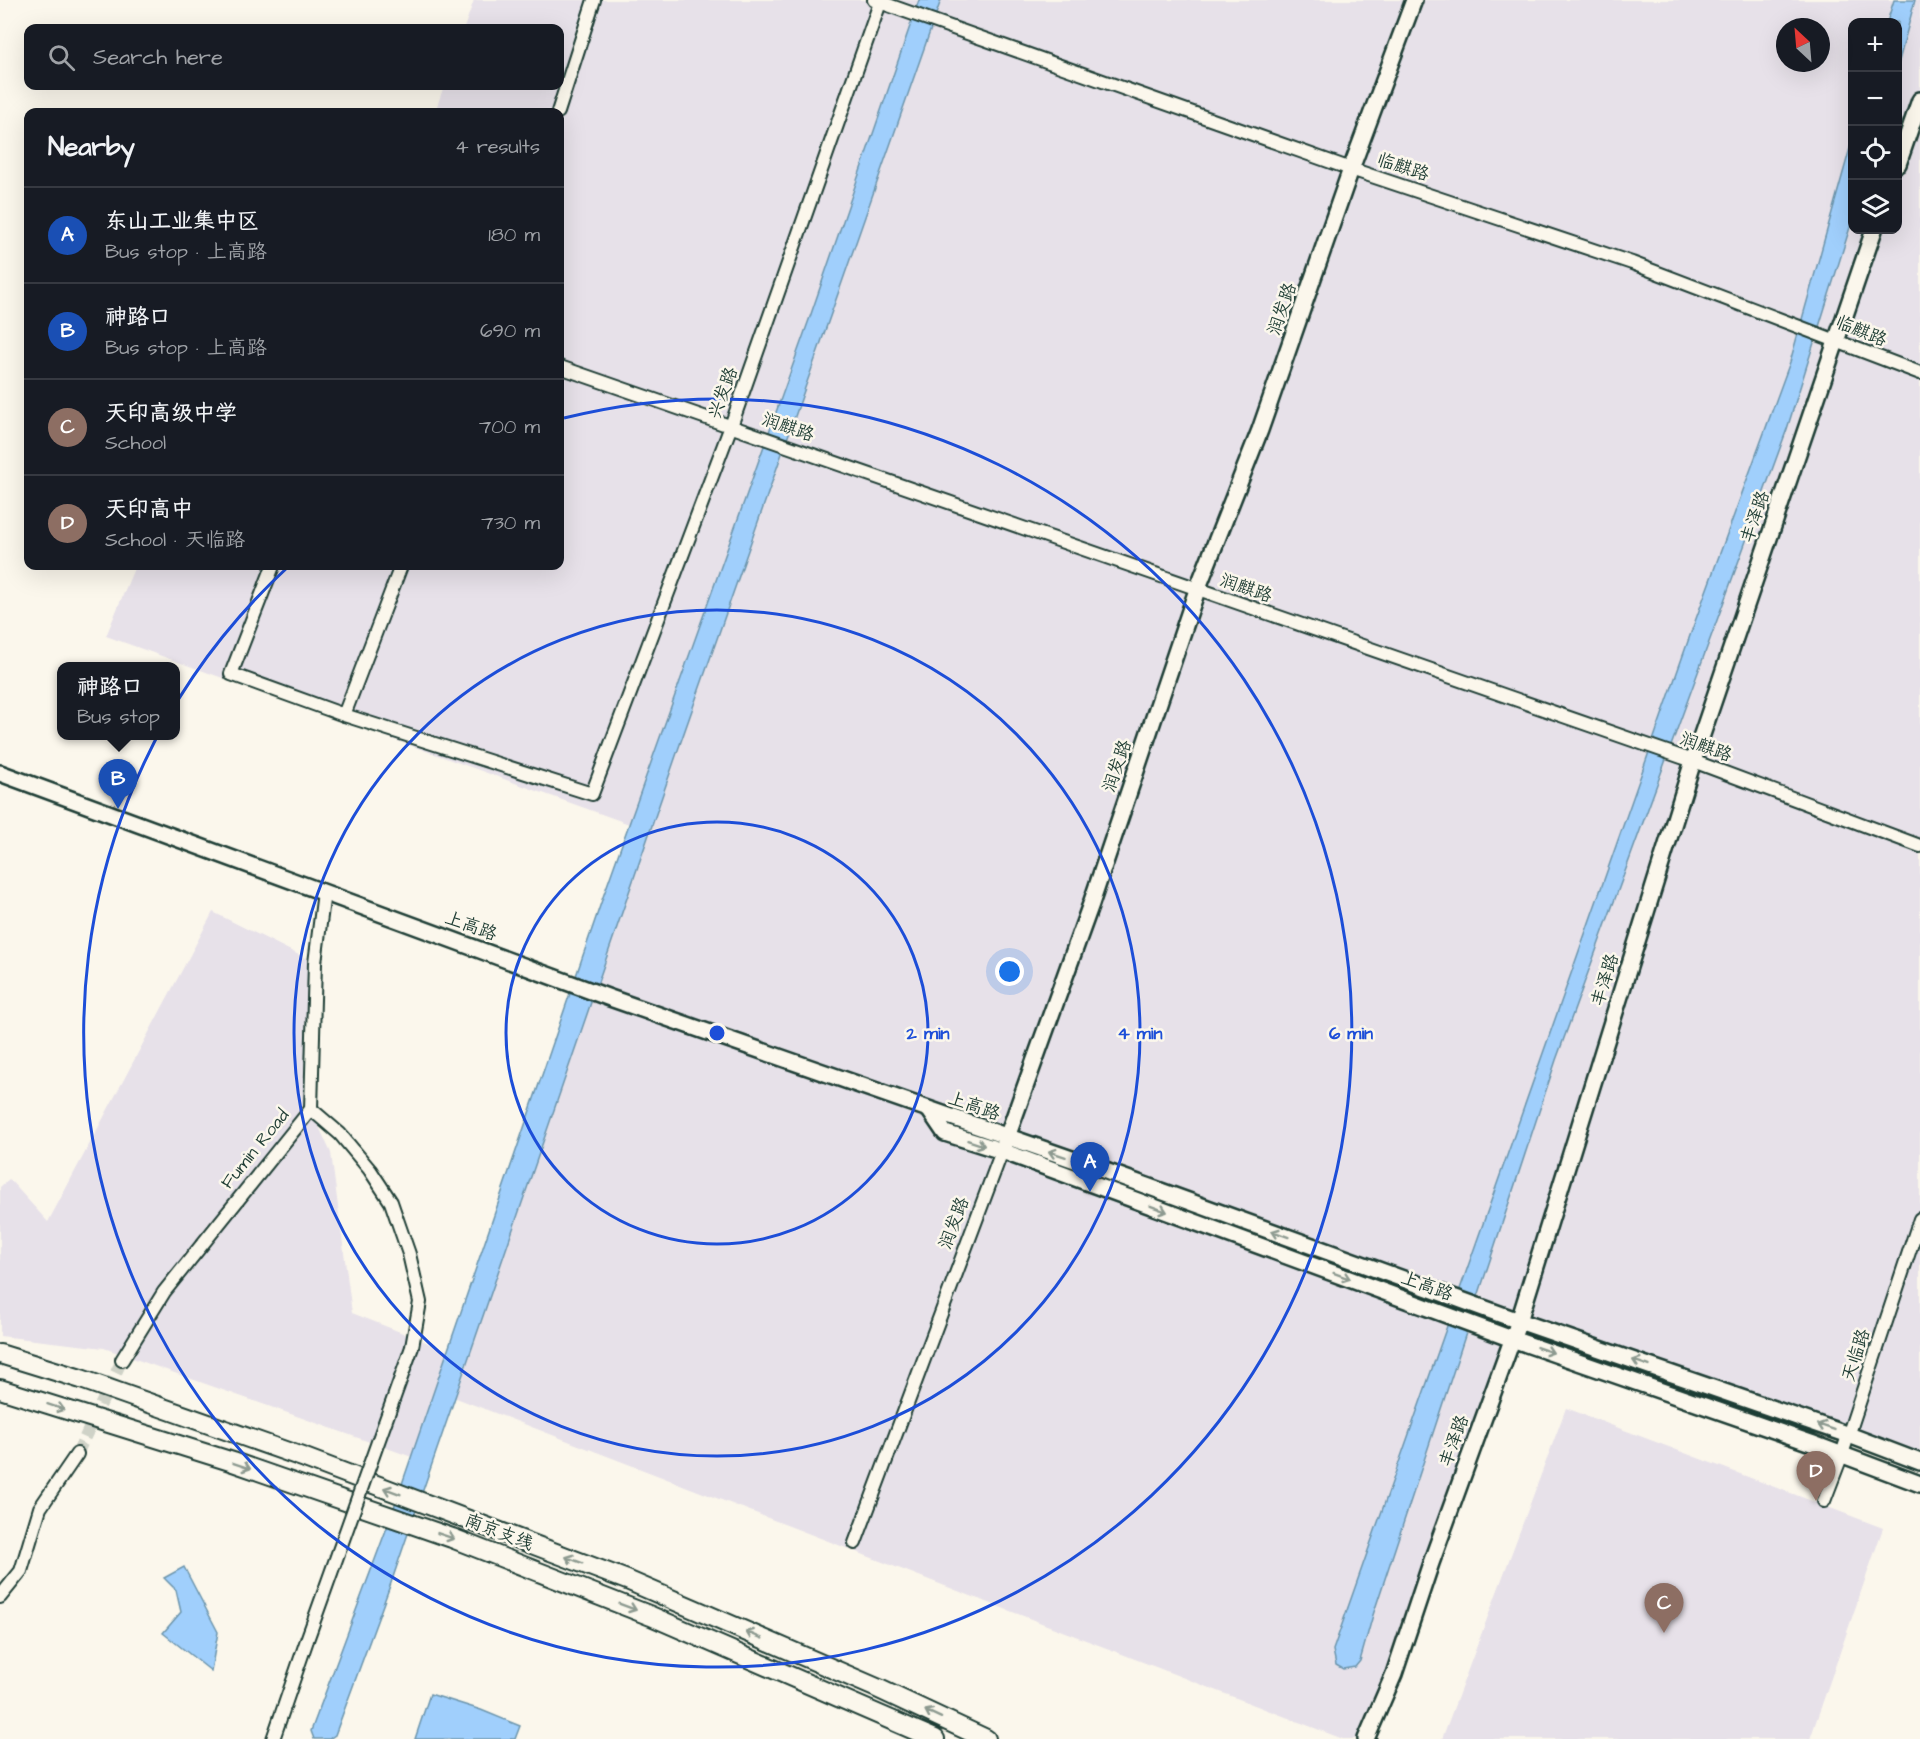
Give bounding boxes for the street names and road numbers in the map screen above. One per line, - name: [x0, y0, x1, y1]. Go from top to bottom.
- street label: 临麒路: [1373, 147, 1433, 187]
- street label: 润发路: [1261, 279, 1303, 339]
- street label: 临麒路: [1831, 309, 1891, 353]
- street label: 兴发路: [702, 363, 744, 423]
- street label: 润麒路: [758, 406, 818, 448]
- street label: 丰泽路: [1734, 487, 1776, 547]
- street label: 润麒路: [1216, 567, 1276, 609]
- street label: 润麒路: [1676, 726, 1736, 768]
- street label: 润发路: [1096, 736, 1138, 796]
- street label: 上高路: [441, 905, 501, 947]
- street label: 丰泽路: [1585, 951, 1625, 1009]
- street label: 上高路: [944, 1085, 1004, 1127]
- street label: Fumin Road: [215, 1104, 295, 1194]
- street label: 润发路: [933, 1193, 975, 1253]
- street label: 上高路: [1397, 1265, 1457, 1307]
- street label: 天临路: [1836, 1325, 1876, 1385]
- street label: 丰泽路: [1433, 1411, 1475, 1471]
- street label: 南京支线: [461, 1507, 537, 1557]

